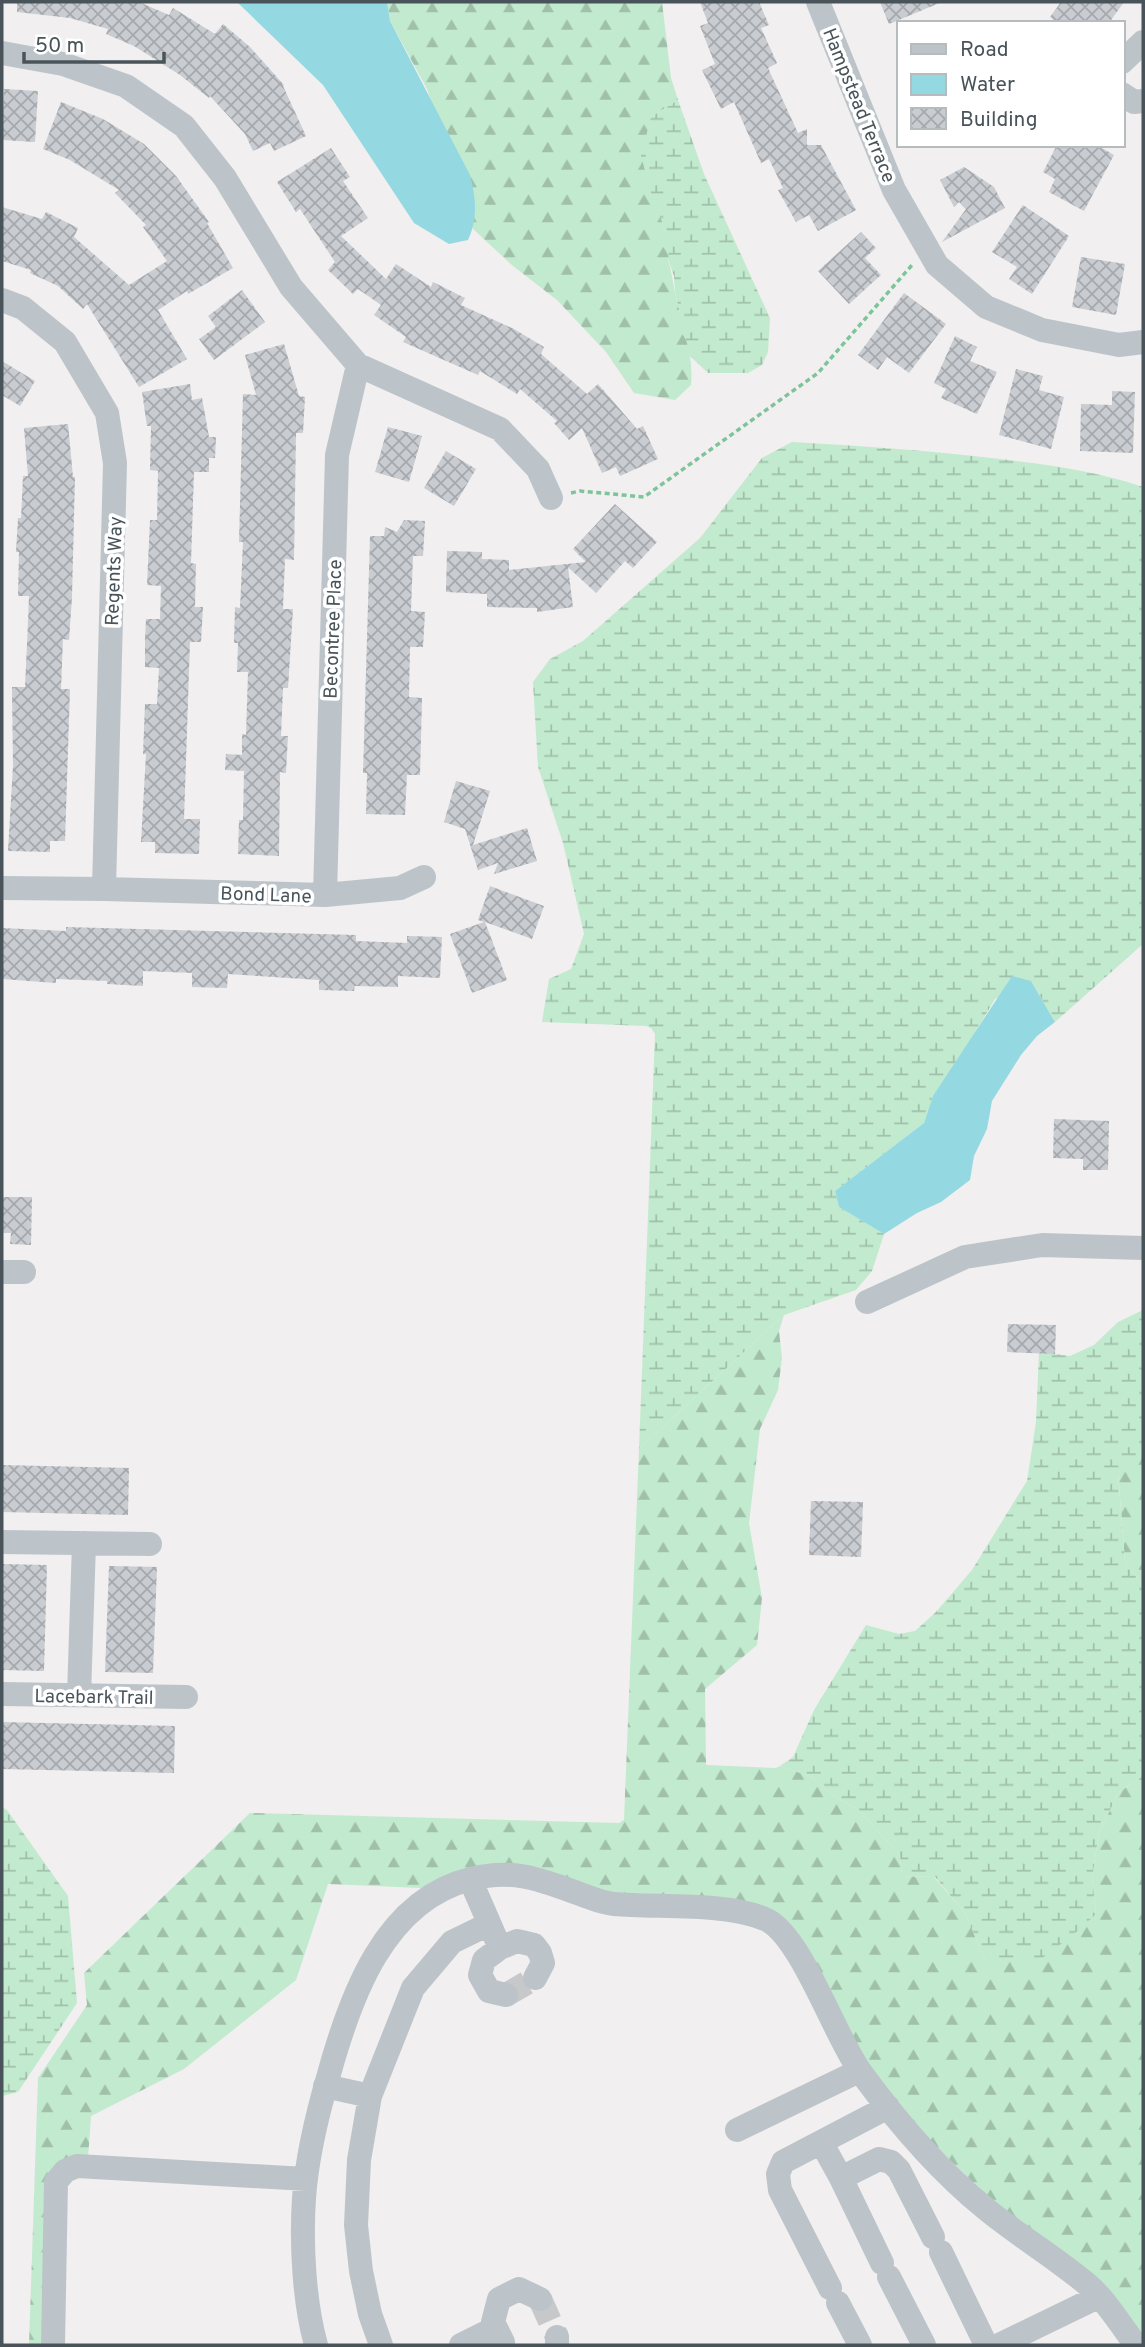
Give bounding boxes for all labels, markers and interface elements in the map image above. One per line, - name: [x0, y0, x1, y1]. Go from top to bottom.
- scale bar: [24, 21, 164, 65]
- legend: [897, 21, 1124, 147]
- street label: Hampstead Terrace: [816, 25, 900, 187]
- text: 50 m: [35, 33, 84, 60]
- text: Road: [960, 37, 1009, 64]
- text: Water: [960, 72, 1015, 99]
- text: Building: [960, 107, 1038, 134]
- street label: Regents Way: [101, 516, 129, 626]
- street label: Becontree Place: [320, 559, 348, 699]
- street label: Bond Lane: [220, 882, 312, 910]
- street label: Lacebark Trail: [34, 1685, 154, 1711]

